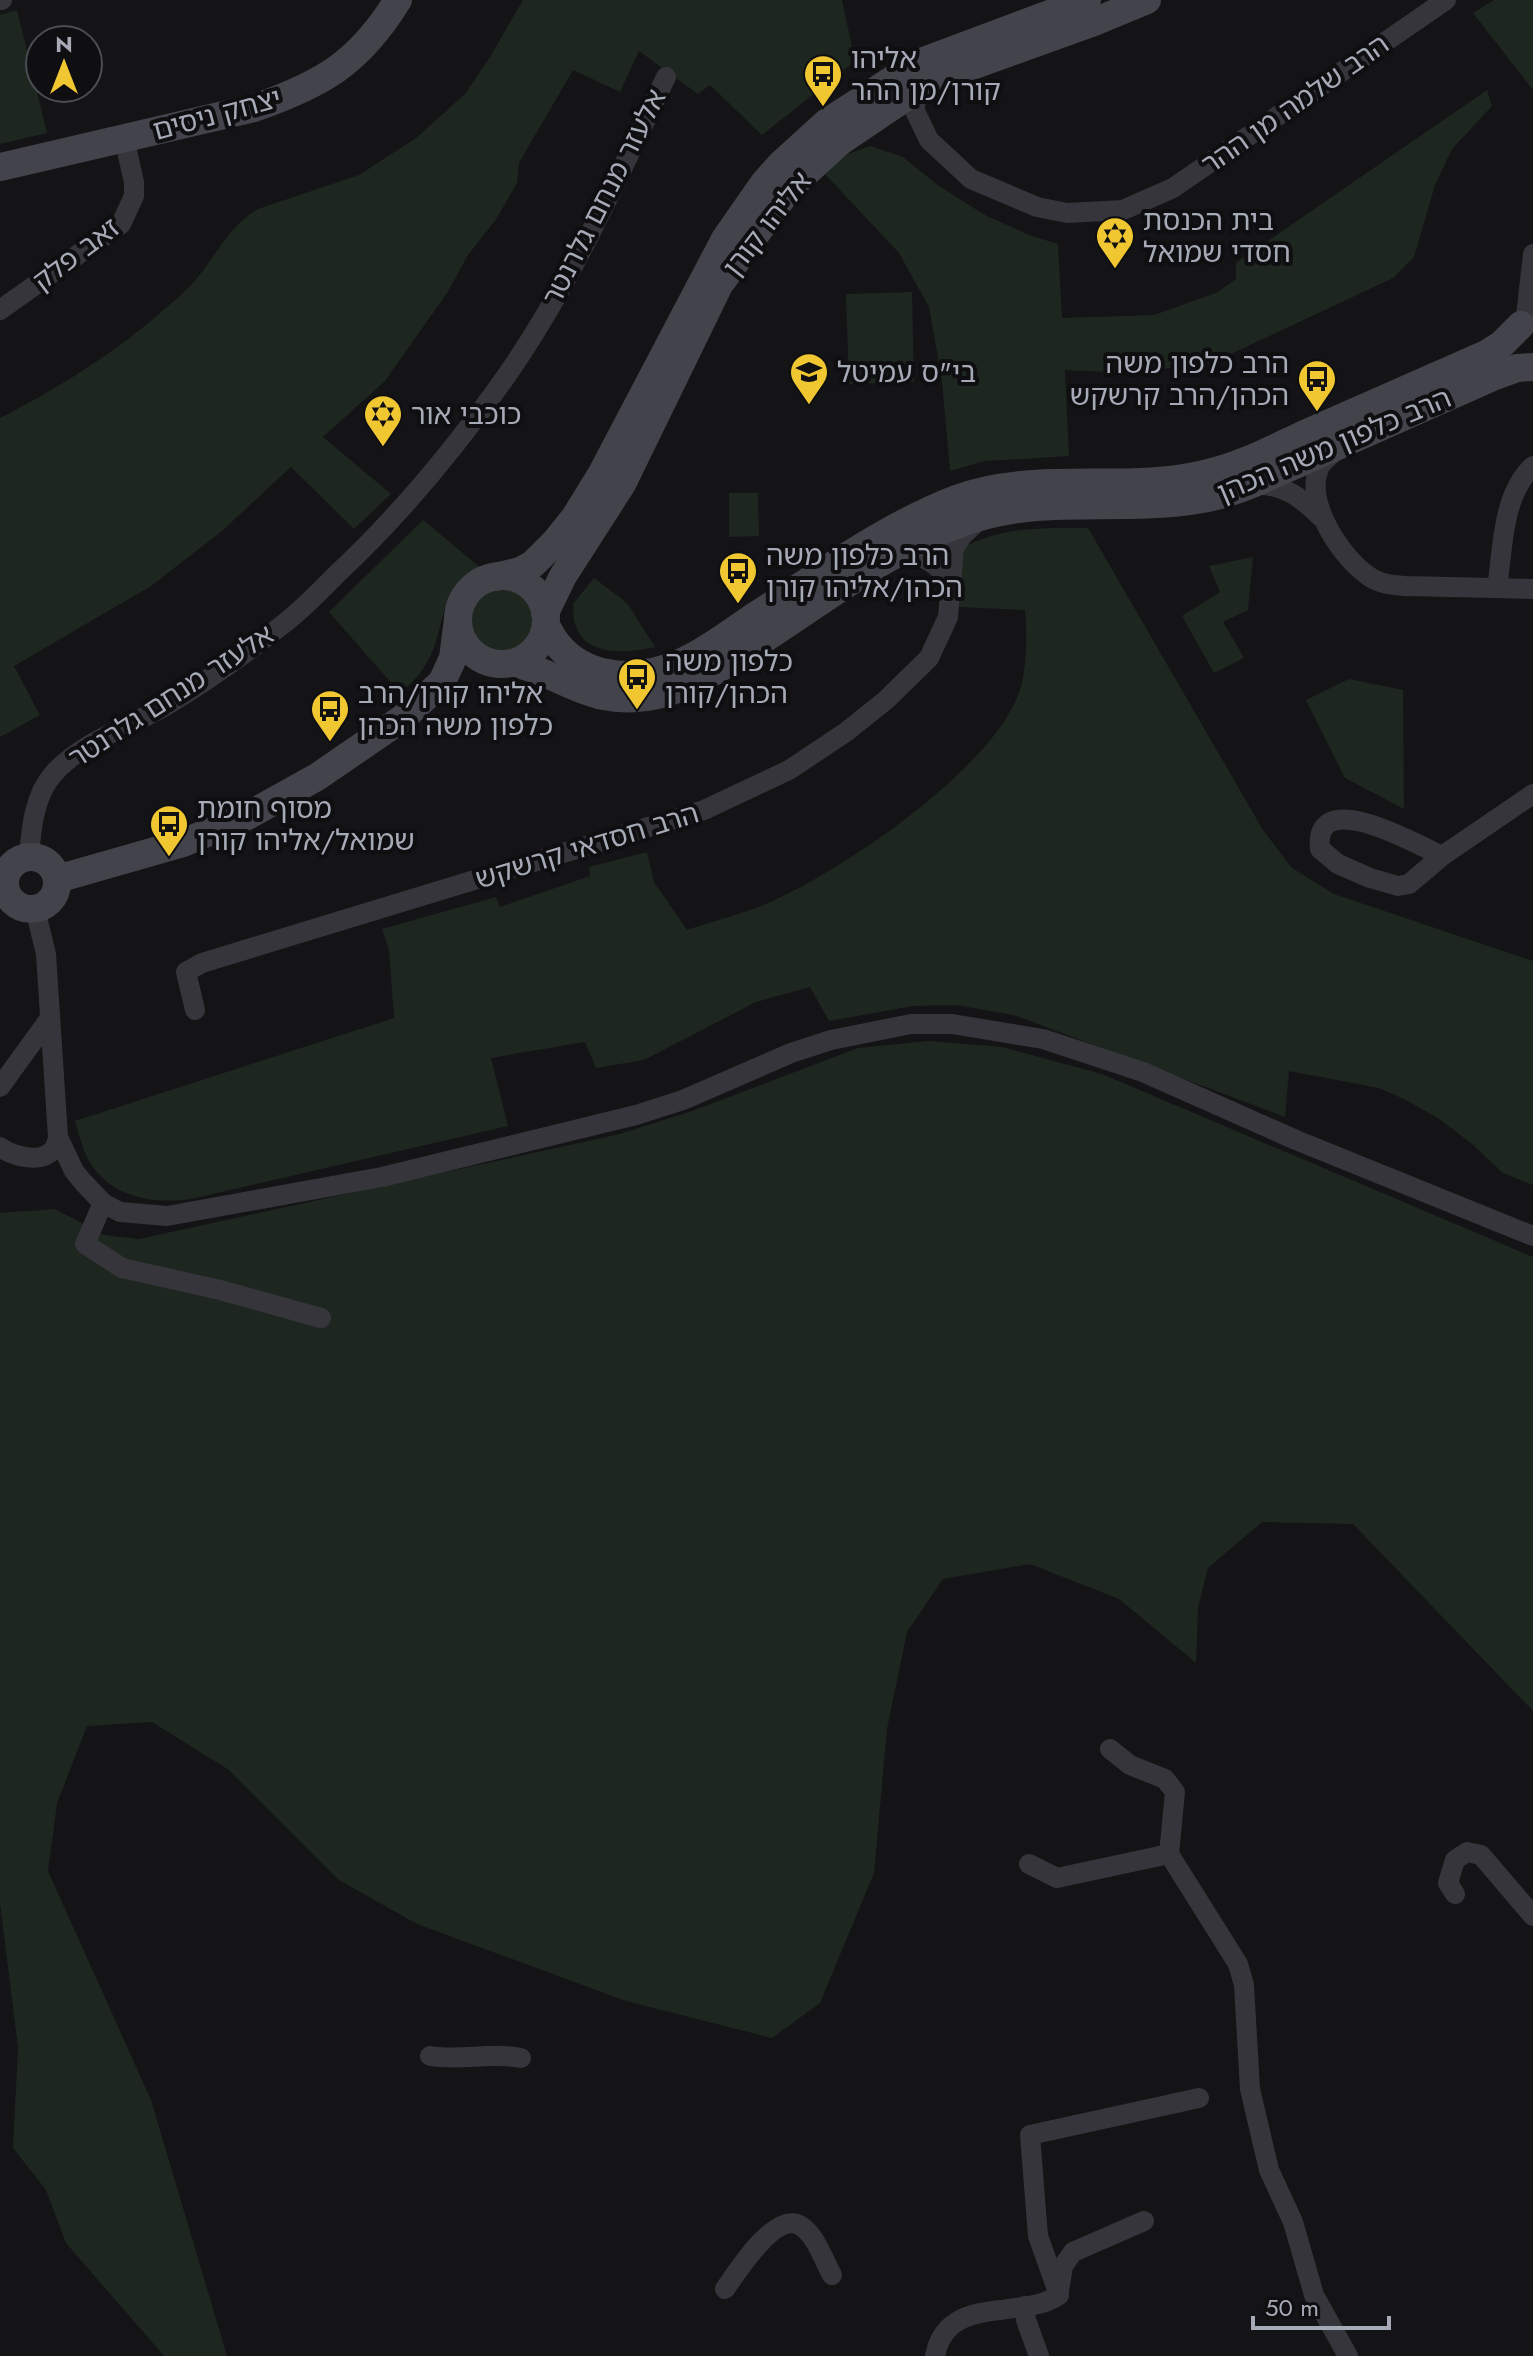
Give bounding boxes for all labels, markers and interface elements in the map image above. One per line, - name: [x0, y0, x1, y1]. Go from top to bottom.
- north arrow: [24, 24, 104, 104]
- street label: הרב שלמה מן ההר: [1193, 24, 1397, 184]
- text: N: [55, 28, 73, 60]
- place label: אליהו קורן/מן ההר: [851, 38, 1001, 111]
- bus stop icon: אליהו קורן/מן ההר: [802, 53, 844, 108]
- street label: יצחק ניסים: [148, 77, 286, 151]
- street label: אלעזר מנחם גלרנטר: [532, 82, 676, 312]
- street label: אליהו קורן: [713, 163, 821, 285]
- place label: בית הכנסת חסדי שמואל: [1143, 200, 1291, 273]
- street label: זאב פלק: [24, 207, 128, 301]
- synagogue icon: בית הכנסת חסדי שמואל: [1094, 215, 1136, 270]
- place label: הרב כלפון משה הכהן/הרב קרשקש: [1070, 343, 1289, 416]
- school or university icon: בי"ס עמיטל: [788, 351, 830, 406]
- place label: בי"ס עמיטל: [837, 352, 976, 393]
- bus stop icon: הרב כלפון משה הכהן/הרב קרשקש: [1296, 358, 1338, 413]
- street label: הרב כלפון משה הכהן: [1211, 377, 1457, 513]
- synagogue icon: כוכבי אור: [362, 393, 404, 448]
- place label: כוכבי אור: [411, 394, 521, 435]
- place label: הרב כלפון משה הכהן/אליהו קורן: [766, 535, 963, 608]
- bus stop icon: הרב כלפון משה הכהן/אליהו קורן: [717, 550, 759, 605]
- street label: אלעזר מנחם גלרנטר: [60, 614, 282, 778]
- place label: כלפון משה הכהן/קורן: [665, 641, 793, 714]
- bus stop icon: כלפון משה הכהן/קורן: [616, 656, 658, 711]
- place label: אליהו קורן/הרב כלפון משה הכהן: [358, 673, 553, 746]
- bus stop icon: אליהו קורן/הרב כלפון משה הכהן: [309, 688, 351, 743]
- place label: מסוף חומת שמואל/אליהו קורן: [197, 788, 415, 861]
- street label: הרב חסדאי קרשקש: [470, 793, 704, 899]
- bus stop icon: מסוף חומת שמואל/אליהו קורן: [148, 803, 190, 858]
- scale bar: [1253, 2280, 1389, 2330]
- text: 50 m: [1265, 2290, 1319, 2325]

